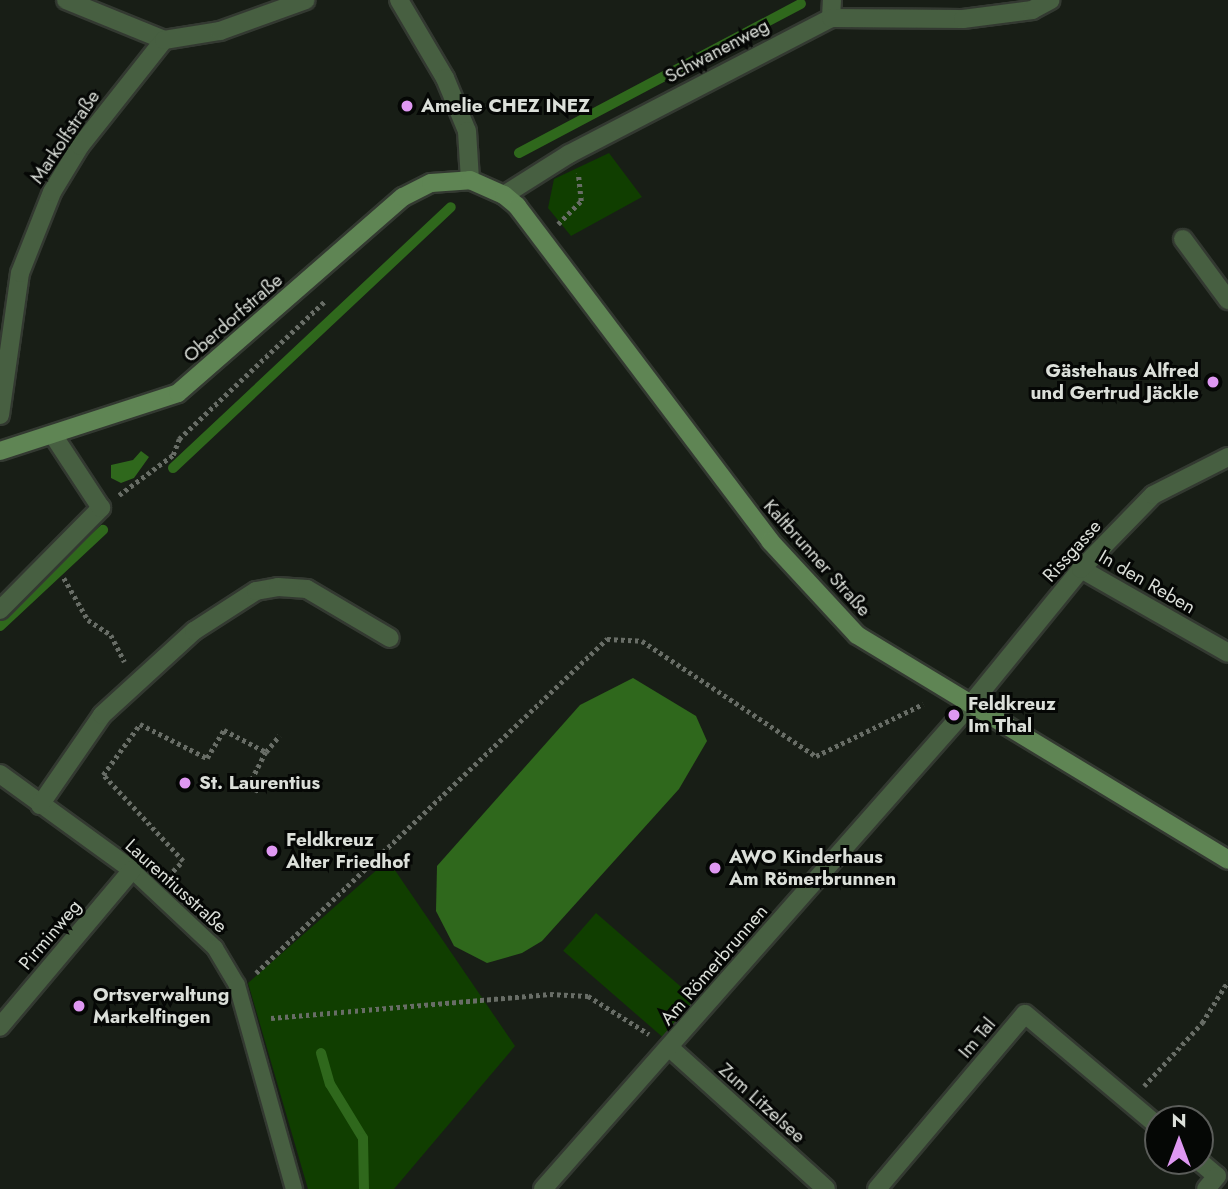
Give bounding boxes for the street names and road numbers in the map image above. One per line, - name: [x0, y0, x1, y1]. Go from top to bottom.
- street label: Schwanenweg: [661, 14, 773, 88]
- street label: Markolfstraße: [25, 86, 105, 188]
- street label: Oberdorfstraße: [179, 269, 287, 367]
- street label: Kaltbrunner Straße: [759, 495, 875, 621]
- street label: Rissgasse: [1038, 515, 1106, 587]
- street label: In den Reben: [1095, 545, 1199, 619]
- street label: Laurentiusstraße: [120, 834, 232, 938]
- street label: Pirminweg: [14, 895, 86, 975]
- street label: Am Römerbrunnen: [655, 900, 773, 1030]
- street label: Im Tal: [954, 1013, 1000, 1063]
- street label: Zum Litzelsee: [714, 1058, 810, 1148]

